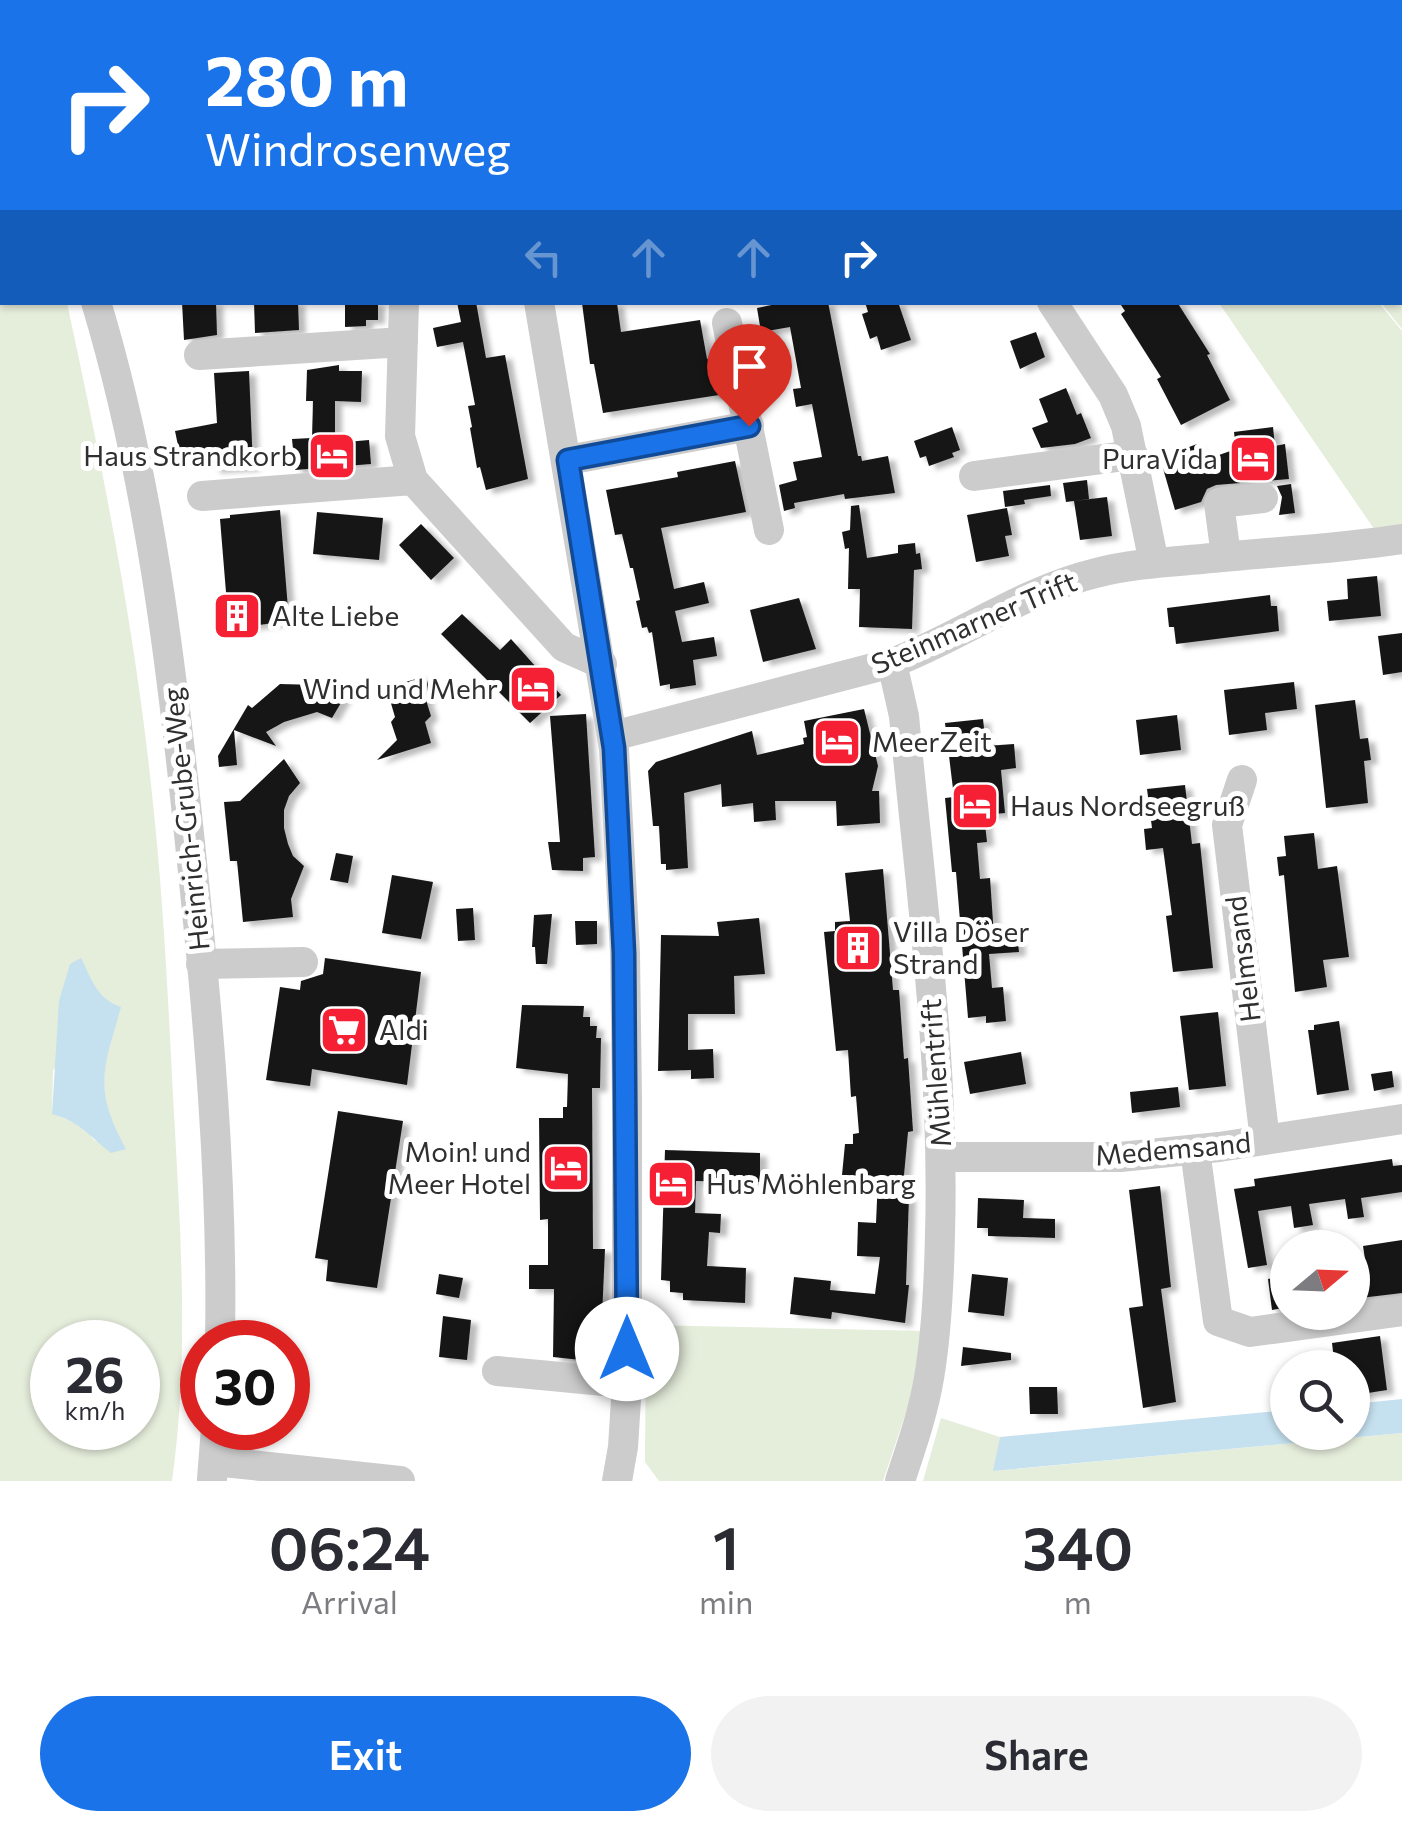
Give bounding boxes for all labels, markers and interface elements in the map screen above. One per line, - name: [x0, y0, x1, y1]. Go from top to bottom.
- text: 280 m: [205, 35, 409, 120]
- icon: right: [40, 40, 170, 170]
- text: Windrosenweg: [205, 120, 511, 175]
- icon: left: [516, 230, 571, 285]
- icon: ahead: [621, 230, 676, 285]
- icon: ahead: [726, 230, 781, 285]
- icon: right: [831, 230, 886, 285]
- pin: [707, 324, 792, 427]
- icon: arrive: [722, 339, 777, 394]
- hotel icon: Haus Strandkorb: [306, 430, 358, 482]
- hotel icon: PuraVida: [1227, 433, 1279, 485]
- place label: Haus Strandkorb: [83, 438, 297, 472]
- place label: PuraVida: [1102, 441, 1218, 475]
- street label: Steinmarner Trift: [866, 564, 1081, 681]
- building icon: Alte Liebe: [211, 590, 263, 642]
- place label: Alte Liebe: [272, 598, 399, 632]
- hotel icon: Wind und Mehr: [507, 663, 559, 715]
- place label: Wind und Mehr: [303, 671, 498, 705]
- street label: Heinrich-Grube-Weg: [154, 686, 216, 953]
- hotel icon: MeerZeit: [811, 716, 863, 768]
- place label: MeerZeit: [872, 724, 992, 758]
- hotel icon: Haus Nordseegruß: [949, 780, 1001, 832]
- place label: Haus Nordseegruß: [1010, 788, 1245, 822]
- street label: Helmsand: [1217, 894, 1267, 1024]
- place label: Villa Döser Strand: [893, 914, 1029, 980]
- building icon: Villa Döser Strand: [832, 922, 884, 974]
- street label: Mühlentrift: [913, 998, 957, 1148]
- supermarket icon: Aldi: [318, 1004, 370, 1056]
- place label: Aldi: [379, 1012, 429, 1046]
- street label: Medemsand: [1093, 1124, 1252, 1172]
- place label: Moin! und Meer Hotel: [388, 1134, 531, 1200]
- hotel icon: Moin! und Meer Hotel: [540, 1142, 592, 1194]
- hotel icon: Hus Möhlenbarg: [645, 1158, 697, 1210]
- place label: Hus Möhlenbarg: [706, 1166, 916, 1200]
- north arrow: [1270, 1230, 1370, 1330]
- map controls: [1270, 1230, 1370, 1450]
- position arrow: [575, 1297, 679, 1401]
- speed limit sign: 30: [180, 1320, 310, 1450]
- text: 26: [65, 1342, 124, 1403]
- button: search: [1270, 1350, 1370, 1450]
- text: km/h: [65, 1395, 125, 1425]
- text: 06:24: [269, 1509, 430, 1582]
- text: 1: [713, 1509, 740, 1582]
- text: 340: [1022, 1509, 1133, 1582]
- text: Arrival: [301, 1581, 398, 1621]
- text: min: [699, 1581, 753, 1621]
- text: m: [1064, 1581, 1092, 1621]
- button: Exit: [40, 1696, 691, 1811]
- button: Share: [711, 1696, 1362, 1811]

